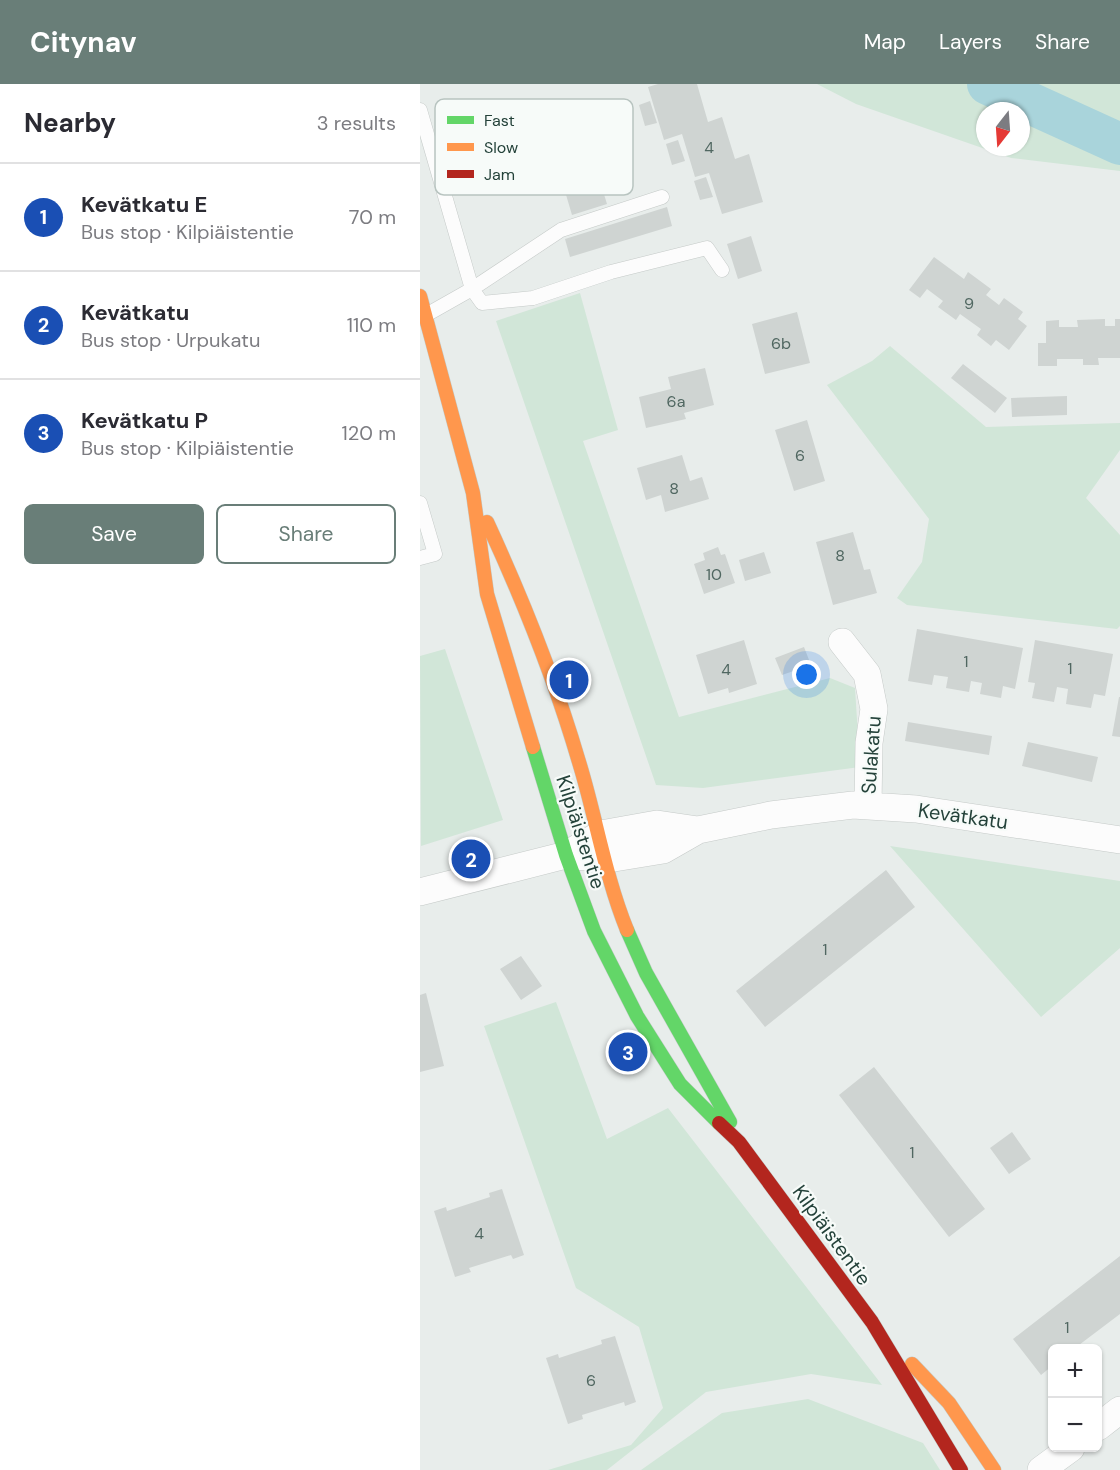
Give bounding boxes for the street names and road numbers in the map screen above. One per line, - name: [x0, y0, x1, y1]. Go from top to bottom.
- street label: Sulakatu: [855, 715, 887, 795]
- street label: Kilpiäistentie: [550, 772, 612, 892]
- street label: Kevätkatu: [916, 797, 1010, 835]
- street label: Kilpiäistentie: [787, 1180, 877, 1290]

